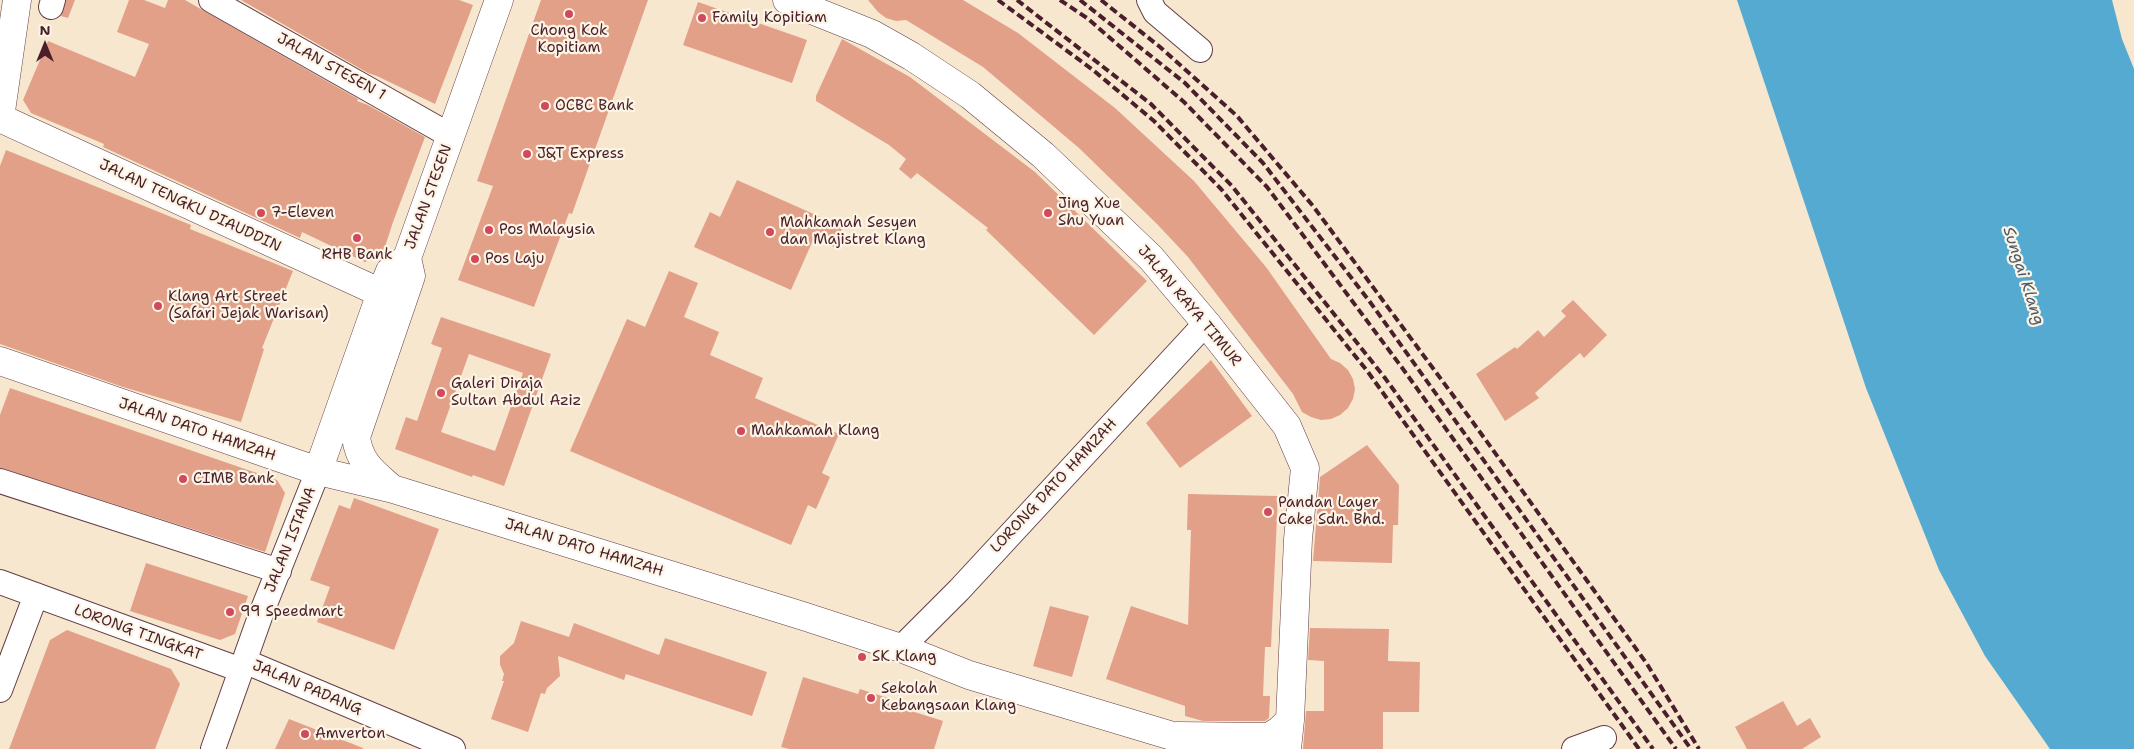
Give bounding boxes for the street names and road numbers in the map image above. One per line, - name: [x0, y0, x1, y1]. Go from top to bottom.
- street label: JALAN STESEN 1: [273, 30, 389, 104]
- street label: JALAN STESEN: [402, 142, 456, 252]
- street label: JALAN TENGKU DIAUDDIN: [96, 156, 284, 256]
- street label: JALAN RAYA TIMUR: [1133, 242, 1245, 370]
- street label: JALAN DATO HAMZAH: [116, 395, 278, 465]
- street label: LORONG DATO HAMZAH: [987, 415, 1121, 557]
- street label: JALAN ISTANA: [262, 485, 320, 595]
- street label: JALAN DATO HAMZAH: [502, 515, 666, 581]
- street label: LORONG TINGKAT: [71, 601, 205, 665]
- street label: JALAN PADANG: [249, 657, 365, 719]

